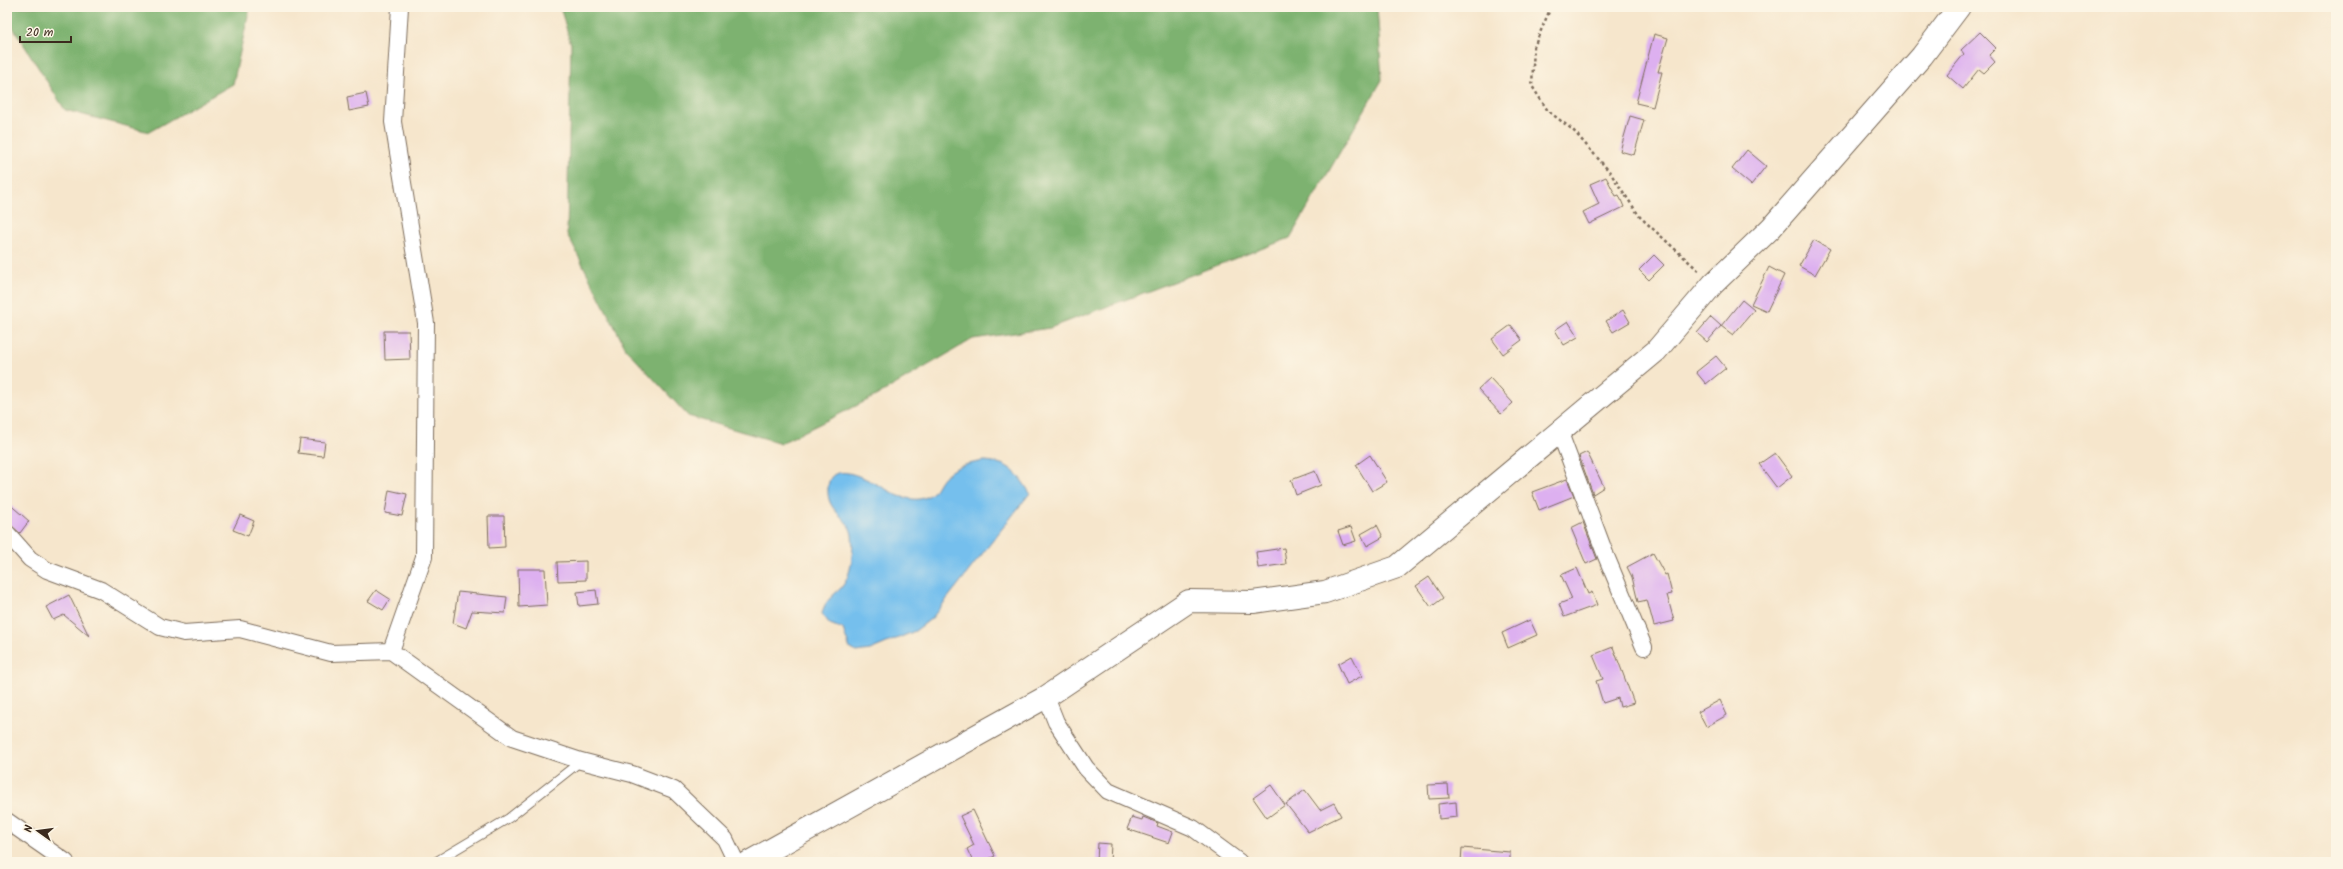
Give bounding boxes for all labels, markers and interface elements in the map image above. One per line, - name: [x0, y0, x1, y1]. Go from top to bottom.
- scale bar: [20, 18, 71, 44]
- text: 20 m: [26, 23, 54, 42]
- north arrow: [18, 811, 58, 851]
- text: N: [20, 823, 39, 834]

